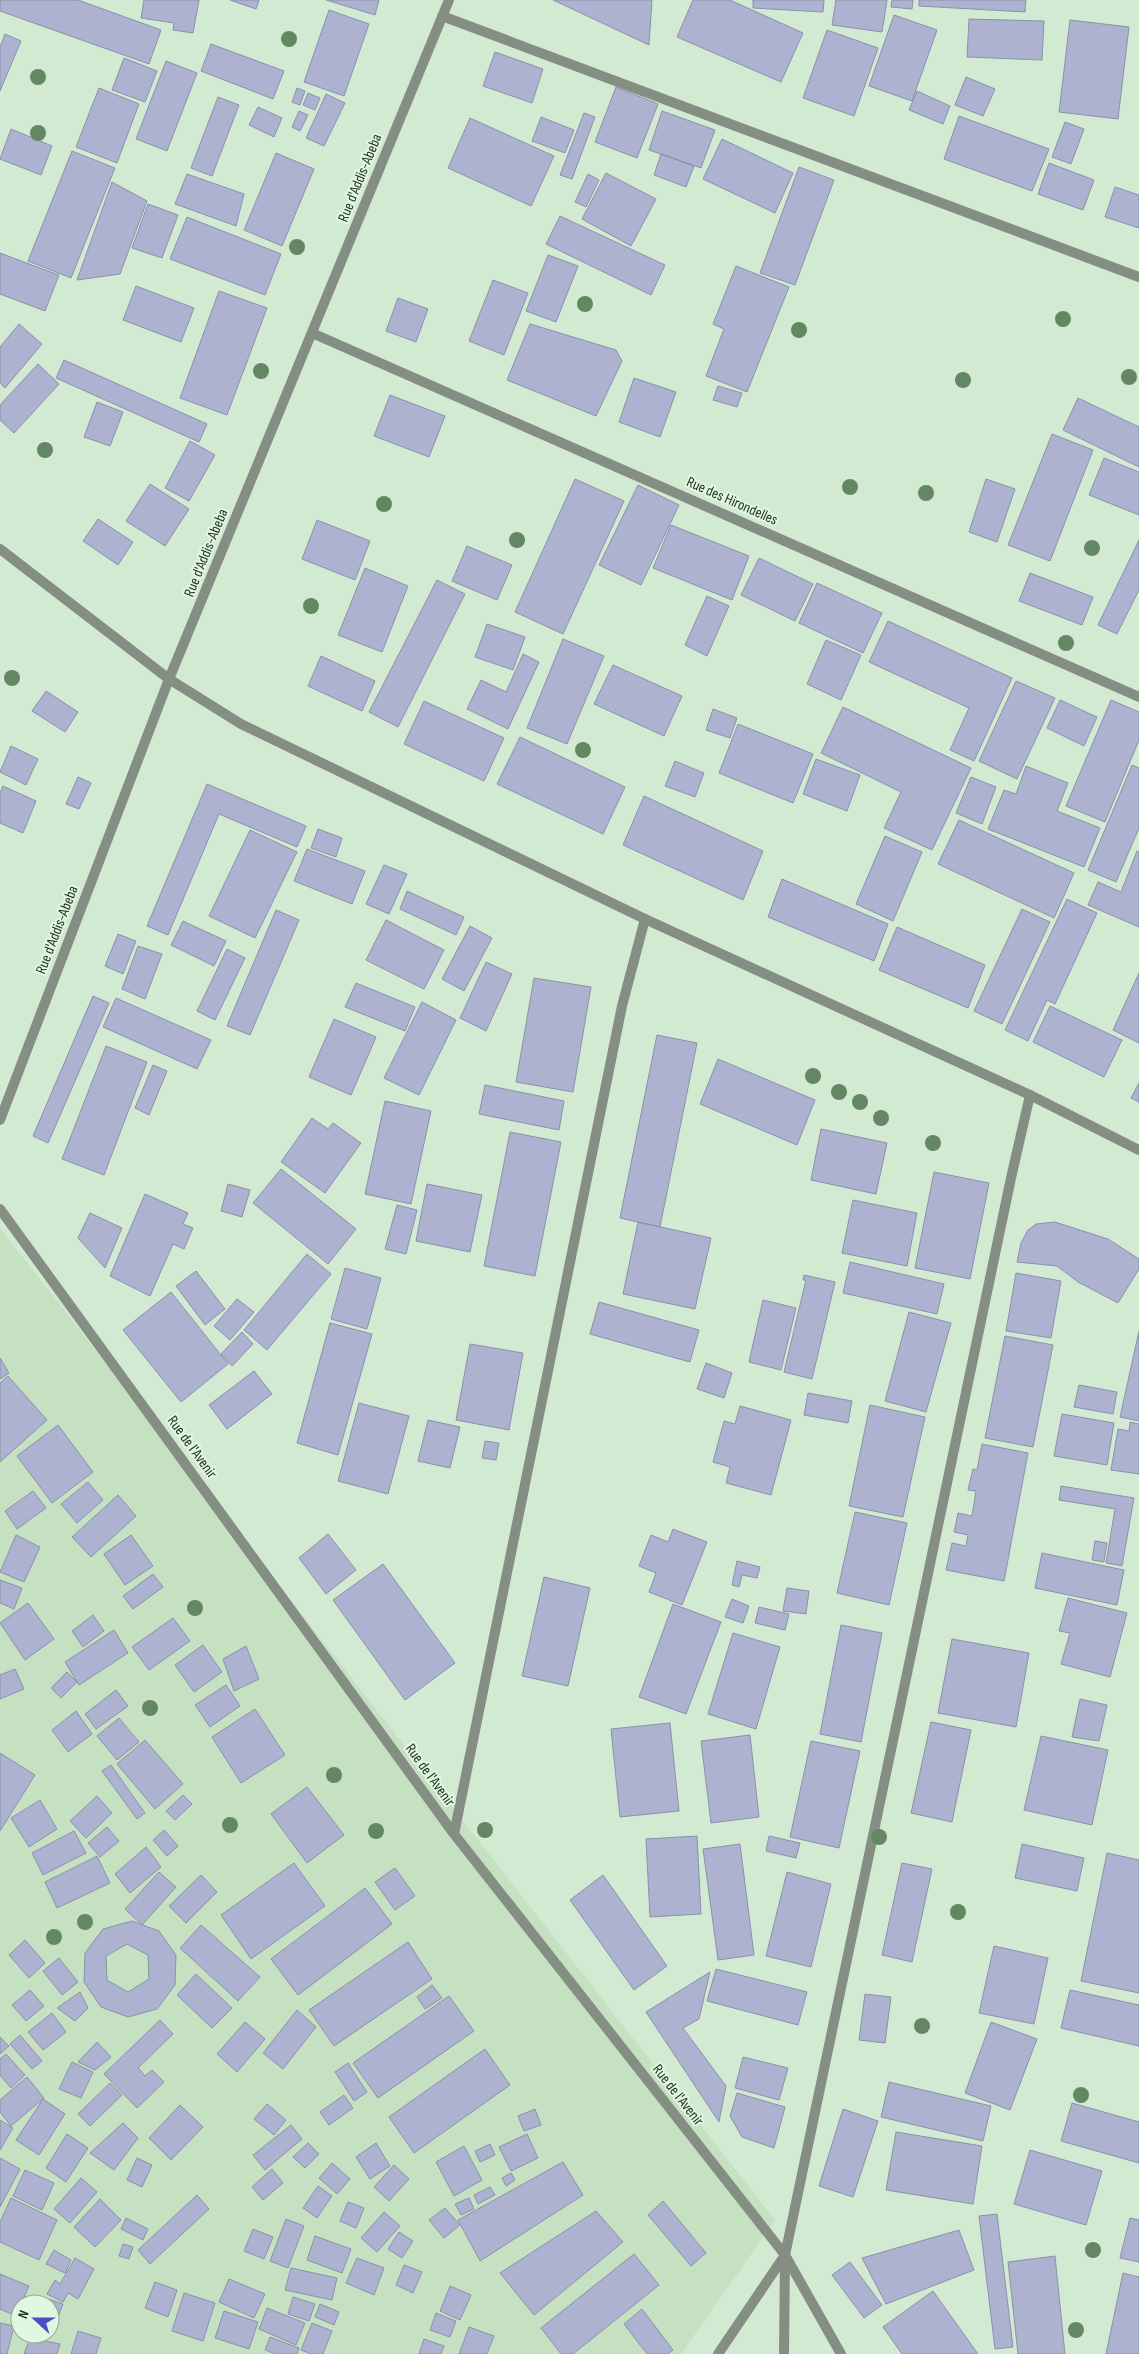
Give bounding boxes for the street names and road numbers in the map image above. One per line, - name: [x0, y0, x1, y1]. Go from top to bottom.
- street label: Rue d'Addis-Abeba: [334, 131, 386, 225]
- street label: Rue des Hirondelles: [683, 472, 781, 530]
- street label: Rue d'Addis-Abeba: [180, 506, 232, 600]
- street label: Rue d'Addis-Abeba: [31, 883, 83, 977]
- street label: Rue de l'Avenir: [163, 1412, 222, 1483]
- street label: Rue de l'Avenir: [401, 1740, 460, 1811]
- street label: Rue de l'Avenir: [648, 2060, 708, 2130]

